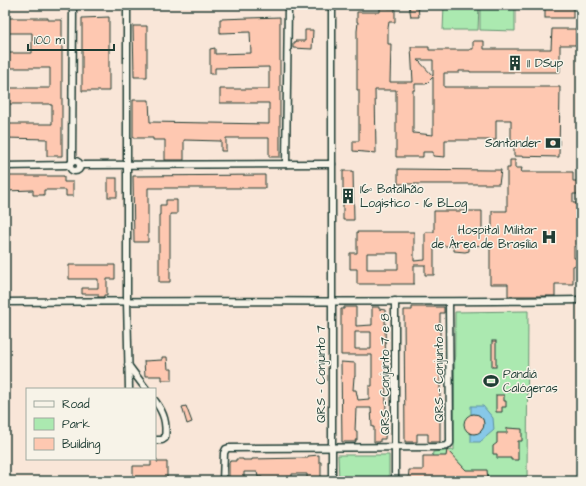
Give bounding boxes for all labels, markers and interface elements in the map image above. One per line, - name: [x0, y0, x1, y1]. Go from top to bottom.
- scale bar: [28, 26, 114, 52]
- text: 100 m: [34, 32, 65, 49]
- building icon: 11 DSup: [506, 54, 524, 72]
- place label: 11 DSup: [527, 55, 563, 72]
- bank icon: Santander: [544, 134, 562, 152]
- place label: Santander: [485, 135, 541, 152]
- place label: 16º Batalhão Logístico - 16 BLog: [360, 181, 467, 213]
- building icon: 16º Batalhão Logístico - 16 BLog: [339, 187, 357, 205]
- place label: Hospital Militar de Área de Brasília: [431, 222, 537, 253]
- hospital icon: Hospital Militar de Área de Brasília: [540, 228, 558, 246]
- street label: QRS - Conjunto 7 e 8: [377, 313, 394, 435]
- street label: QRS - Conjunto 8: [431, 324, 448, 422]
- street label: QRS - Conjunto 7: [313, 325, 330, 423]
- place label: Pandiá Calógeras: [503, 366, 558, 398]
- sports icon: Pandiá Calógeras: [482, 372, 500, 390]
- legend: [26, 388, 156, 460]
- text: Road: [62, 396, 90, 413]
- text: Park: [62, 416, 90, 433]
- text: Building: [62, 436, 100, 454]

